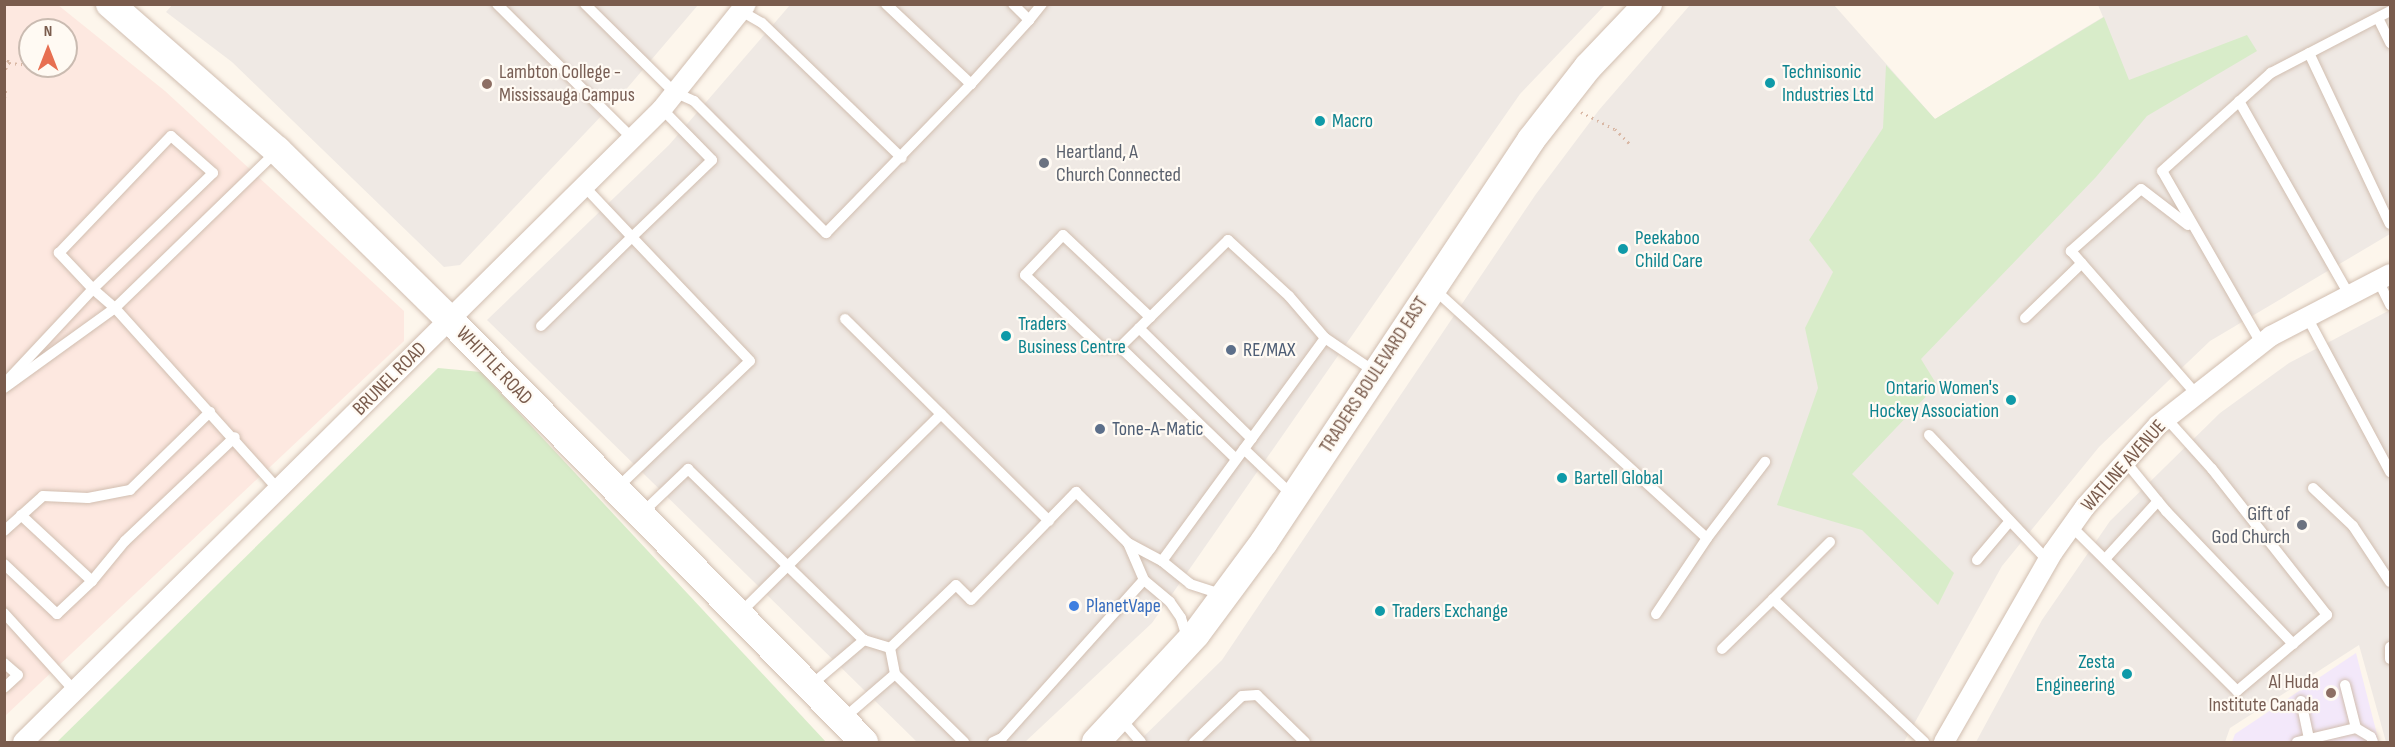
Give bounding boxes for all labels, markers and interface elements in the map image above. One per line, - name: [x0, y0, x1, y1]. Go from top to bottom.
- north arrow: [18, 18, 78, 78]
- text: N: [44, 22, 52, 41]
- place label: Lambton College - Mississauga Campus: [499, 60, 635, 107]
- place label: Technisonic Industries Ltd: [1782, 60, 1874, 107]
- marker: Technisonic Industries Ltd: [1763, 76, 1777, 90]
- marker: Lambton College - Mississauga Campus: [480, 77, 494, 91]
- place label: Macro: [1332, 109, 1373, 133]
- marker: Macro: [1313, 114, 1327, 128]
- place label: Heartland, A Church Connected: [1056, 140, 1181, 187]
- marker: Heartland, A Church Connected: [1037, 156, 1051, 170]
- place label: Peekaboo Child Care: [1635, 226, 1703, 273]
- marker: Peekaboo Child Care: [1616, 242, 1630, 256]
- street label: TRADERS BOULEVARD EAST: [1314, 292, 1434, 458]
- place label: Traders Business Centre: [1018, 312, 1126, 359]
- street label: WHITTLE ROAD: [451, 322, 537, 410]
- marker: Traders Business Centre: [999, 329, 1013, 343]
- street label: BRUNEL ROAD: [348, 337, 432, 421]
- place label: RE/MAX: [1243, 338, 1295, 362]
- marker: RE/MAX: [1224, 343, 1238, 357]
- place label: Ontario Women's Hockey Association: [1869, 376, 1999, 423]
- marker: Ontario Women's Hockey Association: [2004, 393, 2018, 407]
- street label: WATLINE AVENUE: [2077, 415, 2171, 517]
- place label: Tone-A-Matic: [1112, 417, 1204, 441]
- marker: Tone-A-Matic: [1093, 422, 1107, 436]
- place label: Bartell Global: [1574, 466, 1663, 490]
- marker: Bartell Global: [1555, 471, 1569, 485]
- place label: Gift of God Church: [2212, 502, 2290, 549]
- marker: Gift of God Church: [2295, 518, 2309, 532]
- place label: PlanetVape: [1086, 594, 1161, 618]
- marker: PlanetVape: [1067, 599, 1081, 613]
- place label: Traders Exchange: [1392, 599, 1508, 623]
- marker: Traders Exchange: [1373, 604, 1387, 618]
- place label: Zesta Engineering: [2036, 650, 2115, 697]
- marker: Zesta Engineering: [2120, 667, 2134, 681]
- place label: Al Huda Institute Canada: [2208, 670, 2319, 717]
- marker: Al Huda Institute Canada: [2324, 686, 2338, 700]

